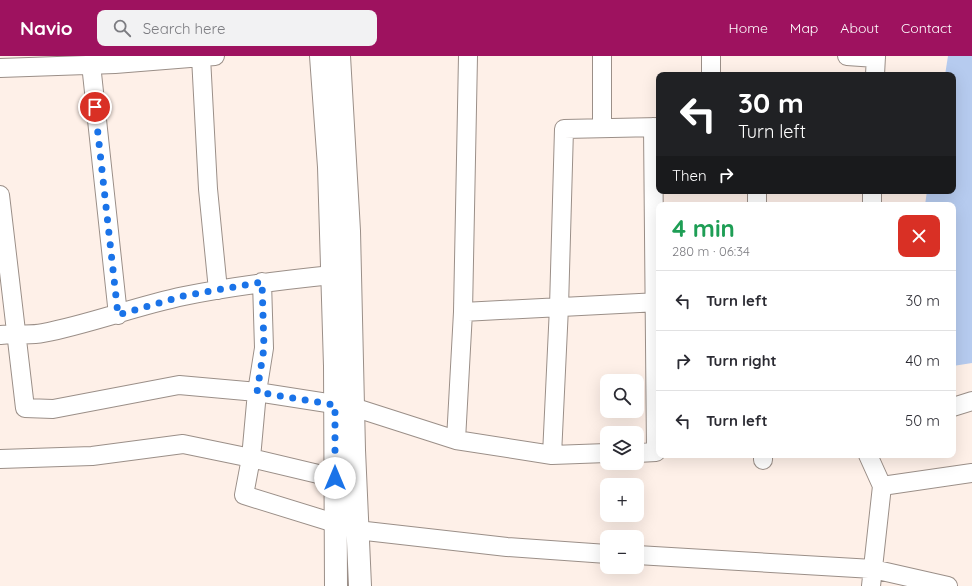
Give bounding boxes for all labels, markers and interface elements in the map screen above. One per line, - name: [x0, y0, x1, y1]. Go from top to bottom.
- search box: [97, 10, 377, 46]
- text: Navio: [20, 16, 73, 40]
- icon: search: [111, 17, 133, 39]
- text: Search here: [143, 19, 226, 38]
- text: Home: [729, 19, 768, 37]
- text: Map: [790, 19, 818, 37]
- text: About: [840, 19, 879, 37]
- text: Contact: [901, 19, 952, 37]
- text: 30 m: [738, 85, 804, 120]
- icon: left: [672, 88, 724, 140]
- pin: [78, 90, 112, 124]
- icon: arrive: [84, 96, 106, 118]
- text: Turn left: [738, 120, 806, 143]
- icon: right: [715, 164, 737, 186]
- text: Then: [672, 166, 707, 185]
- text: 4 min: [672, 213, 735, 243]
- button: close: [898, 215, 940, 257]
- text: 280 m · 06:34: [672, 243, 750, 259]
- icon: left: [672, 290, 694, 312]
- text: Turn left: [706, 291, 768, 310]
- text: 30 m: [905, 291, 940, 310]
- icon: right: [672, 350, 694, 372]
- text: Turn right: [706, 351, 777, 370]
- text: 40 m: [905, 351, 940, 370]
- map controls: [600, 374, 644, 574]
- button: search: [600, 374, 644, 418]
- icon: left: [672, 410, 694, 432]
- text: Turn left: [706, 411, 768, 430]
- text: 50 m: [905, 411, 940, 430]
- button: layers: [600, 426, 644, 470]
- position arrow: [314, 457, 356, 499]
- button: +: [600, 478, 644, 522]
- button: −: [600, 530, 644, 574]

